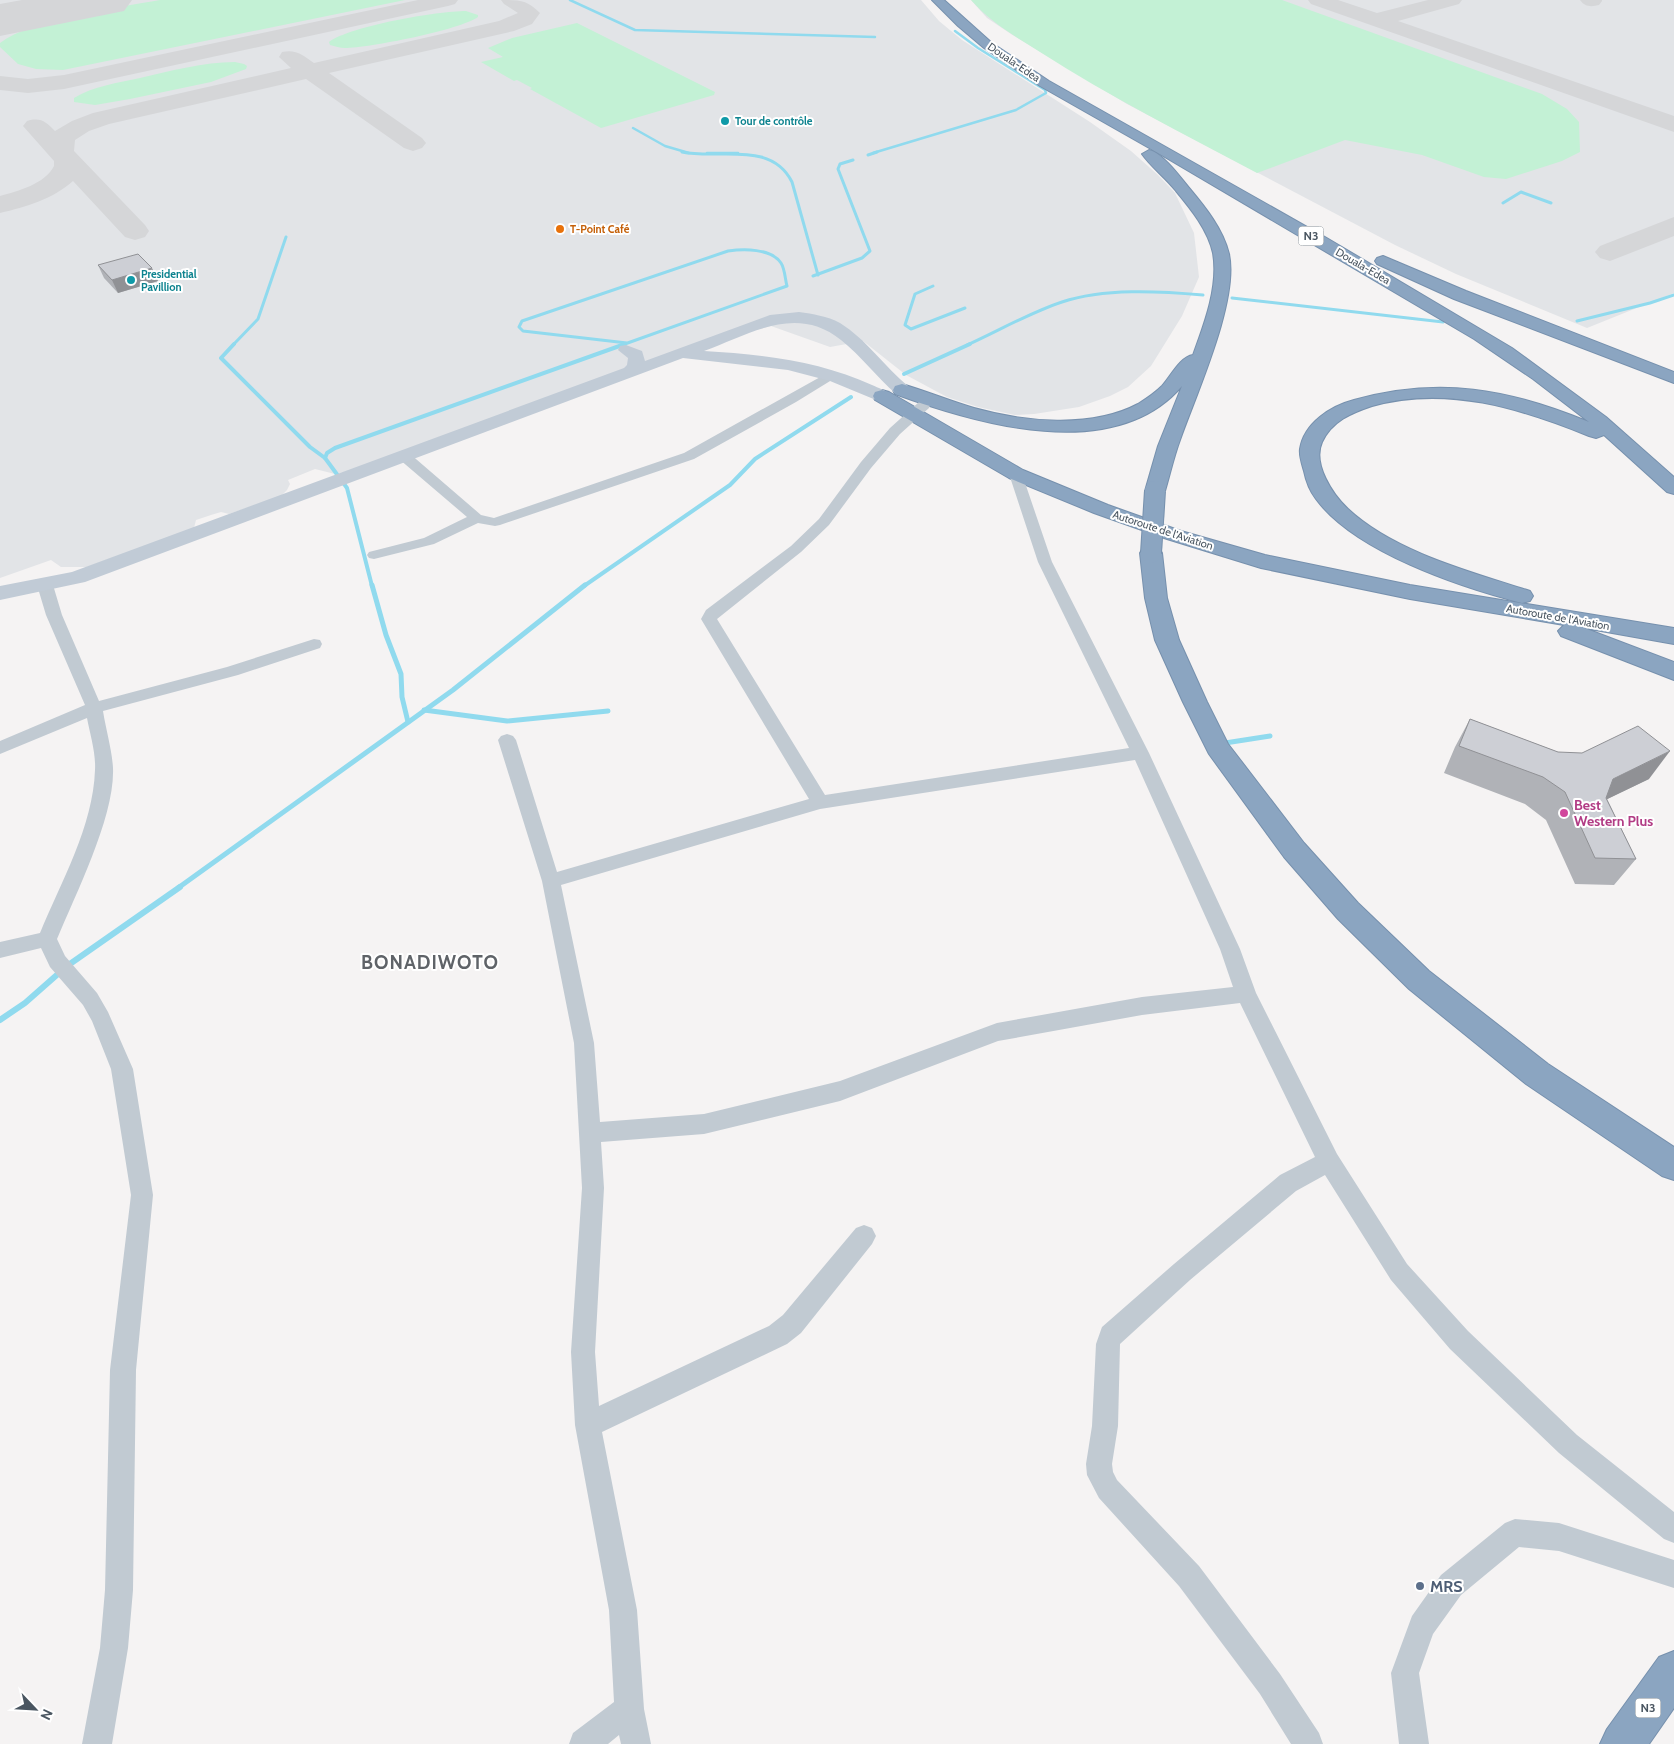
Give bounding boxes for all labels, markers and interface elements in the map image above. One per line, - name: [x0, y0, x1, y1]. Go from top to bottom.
- street label: Douala-Edea: [985, 39, 1044, 85]
- place label: Tour de contrôle: [735, 114, 813, 128]
- marker: Tour de contrôle: [719, 115, 731, 127]
- place label: T-Point Café: [570, 222, 630, 236]
- marker: T-Point Café: [554, 223, 566, 235]
- road number: N3: [1298, 227, 1324, 246]
- street label: Douala-Edea: [1333, 245, 1393, 288]
- place label: Presidential Pavillion: [141, 267, 197, 294]
- marker: Presidential Pavillion: [125, 274, 137, 286]
- street label: Autoroute de l'Aviation: [1111, 507, 1215, 553]
- street label: Autoroute de l'Aviation: [1505, 601, 1611, 633]
- place label: Best Western Plus: [1574, 796, 1653, 830]
- marker: Best Western Plus: [1558, 807, 1570, 819]
- district label: BONADIWOTO: [361, 951, 499, 974]
- place label: MRS: [1430, 1577, 1463, 1596]
- marker: MRS: [1414, 1580, 1426, 1592]
- north arrow: [10, 1684, 60, 1734]
- road number: N3: [1636, 1699, 1660, 1718]
- text: N: [37, 1706, 57, 1723]

